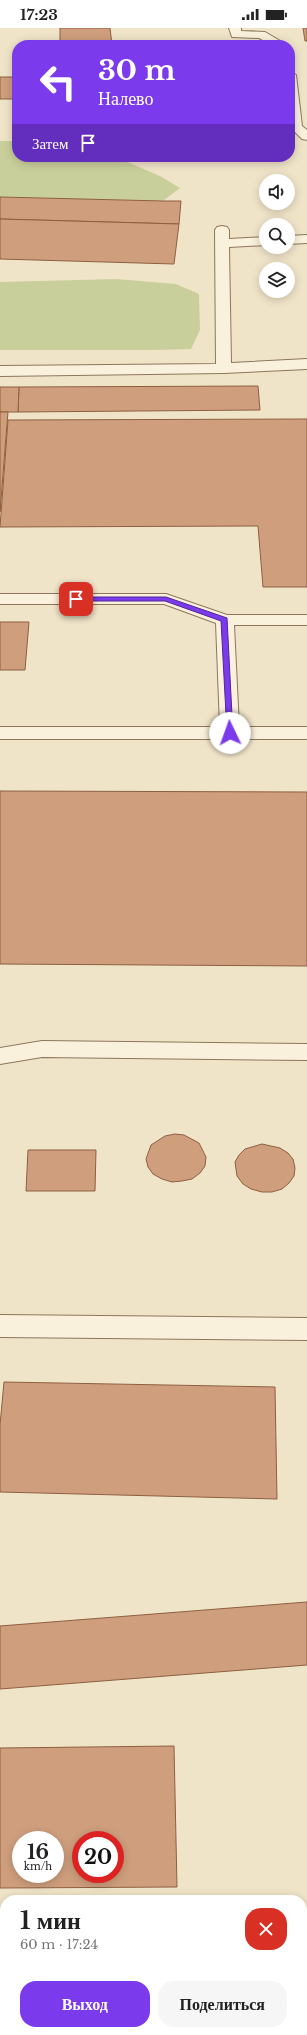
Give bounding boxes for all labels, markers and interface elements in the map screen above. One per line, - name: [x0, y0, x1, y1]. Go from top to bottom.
- text: 17:23: [20, 5, 58, 24]
- text: 30 m: [98, 53, 175, 88]
- icon: left: [32, 56, 84, 108]
- text: Налево: [98, 88, 154, 110]
- icon: arrive: [77, 132, 99, 154]
- text: Затем: [32, 134, 69, 153]
- map controls: [259, 174, 295, 298]
- button: sound: [259, 174, 295, 210]
- button: search: [259, 218, 295, 254]
- button: layers: [259, 262, 295, 298]
- pin: [59, 582, 93, 616]
- icon: arrive: [65, 588, 87, 610]
- position arrow: [209, 712, 251, 754]
- speed limit sign: 20: [72, 1831, 124, 1883]
- text: 16: [27, 1840, 49, 1864]
- text: km/h: [24, 1860, 52, 1873]
- text: 1 мин: [20, 1906, 81, 1935]
- button: close: [245, 1908, 287, 1950]
- text: 60 m · 17:24: [20, 1936, 98, 1953]
- button: Выход: [20, 1981, 150, 2027]
- button: Поделиться: [158, 1981, 287, 2027]

